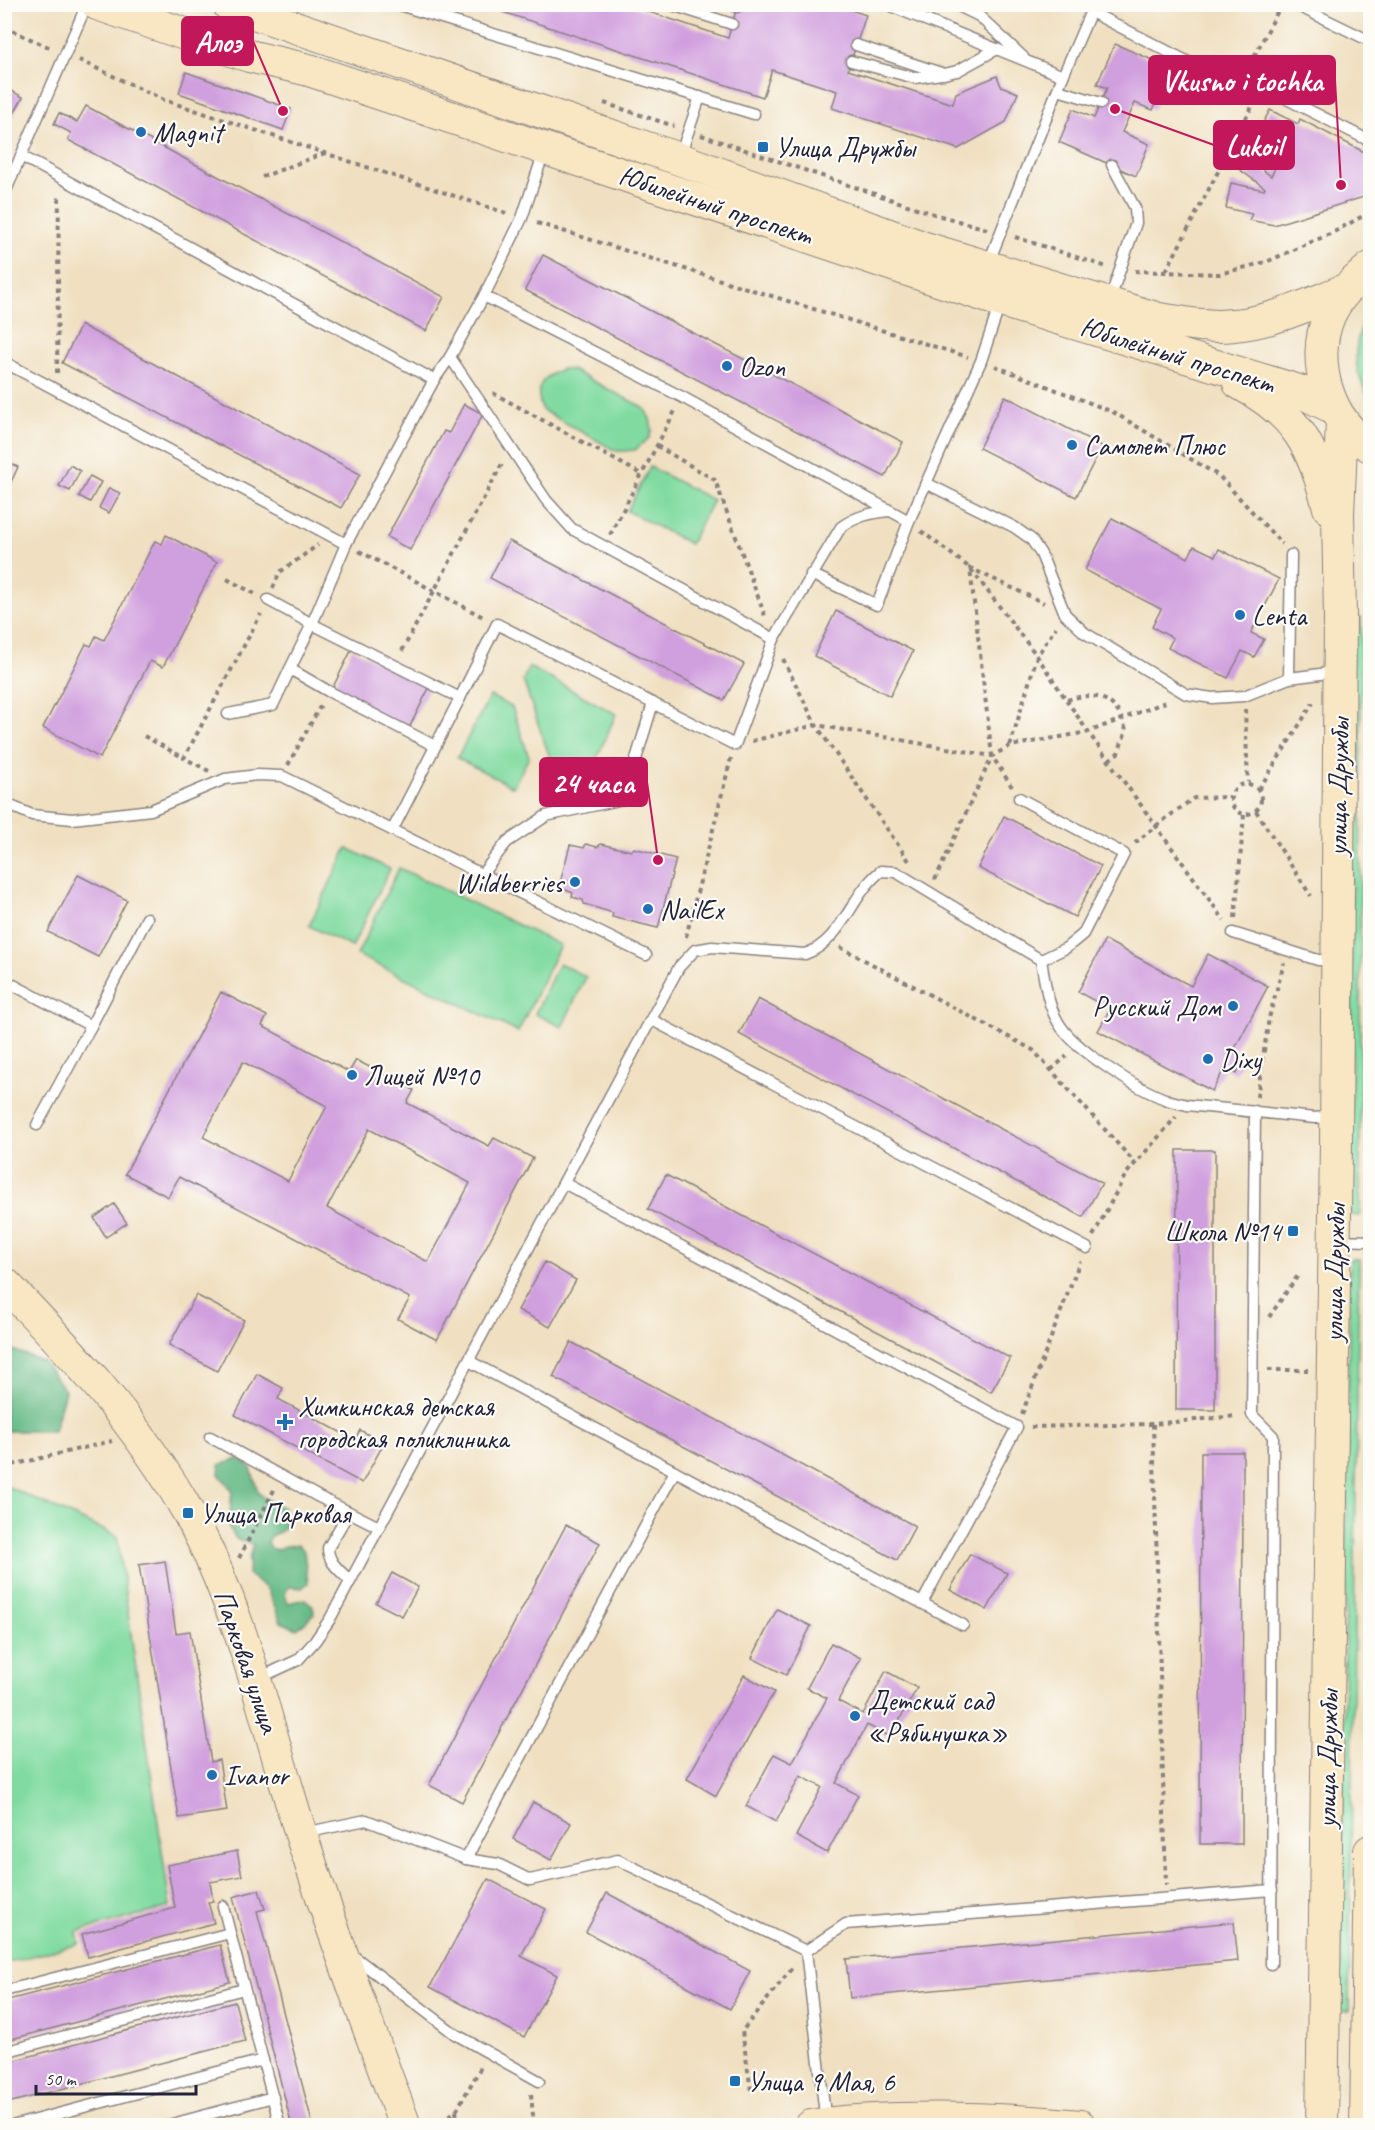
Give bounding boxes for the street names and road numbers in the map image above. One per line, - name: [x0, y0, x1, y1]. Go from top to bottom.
- street label: Юбилейный проспект: [615, 157, 819, 253]
- street label: Юбилейный проспект: [1077, 309, 1281, 402]
- street label: улица Дружбы: [1319, 715, 1357, 858]
- street label: улица Дружбы: [1315, 1201, 1353, 1344]
- street label: Парковая улица: [206, 1585, 288, 1739]
- street label: улица Дружбы: [1308, 1687, 1346, 1830]

